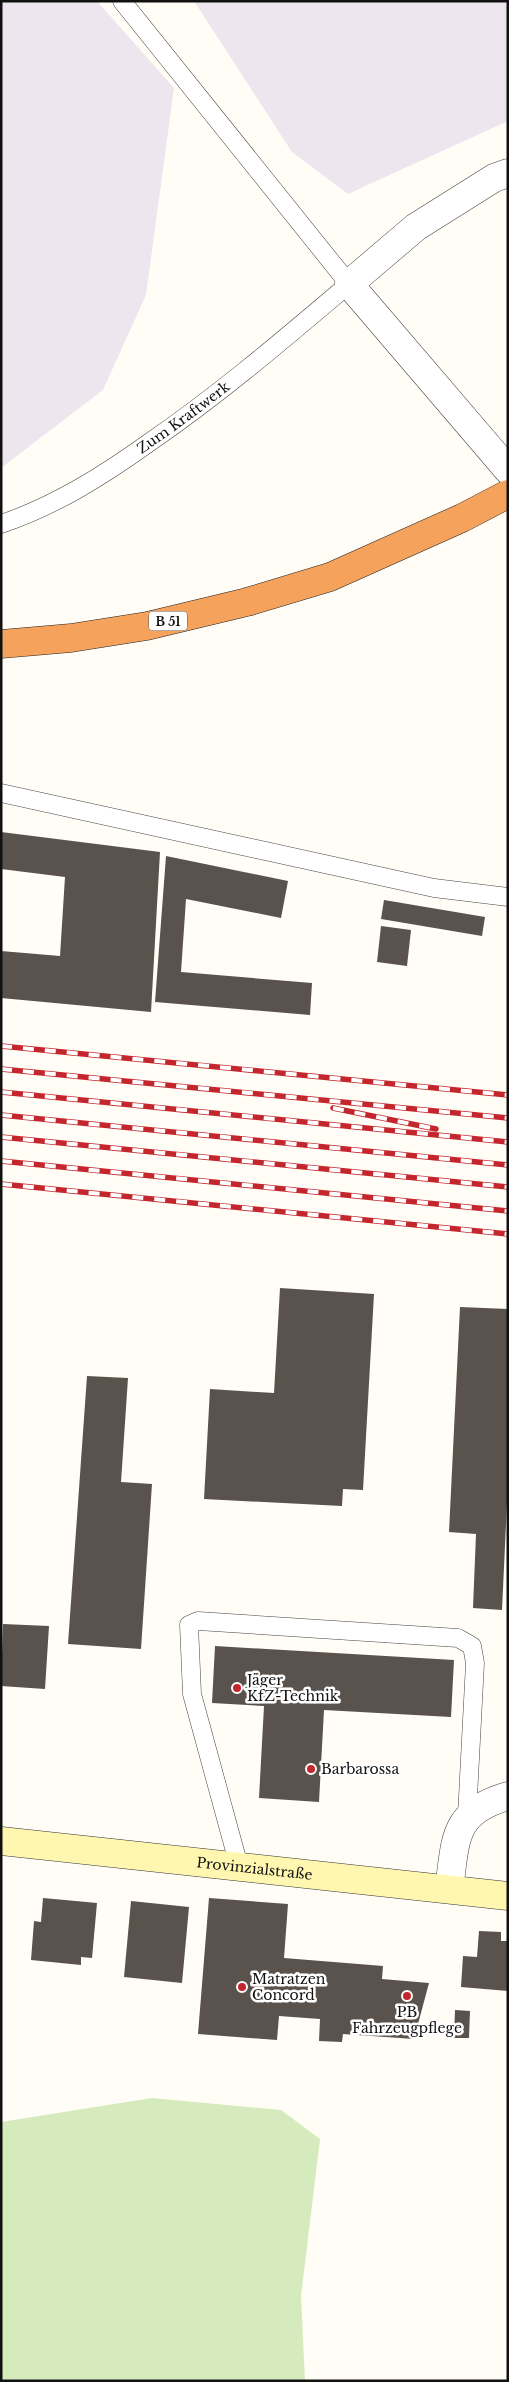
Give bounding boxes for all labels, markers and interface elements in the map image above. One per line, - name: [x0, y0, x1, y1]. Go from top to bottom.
- street label: Zum Kraftwerk: [133, 377, 234, 457]
- road number: B 51: [149, 612, 187, 630]
- place label: Jäger KfZ-Technik: [245, 1671, 339, 1705]
- marker: Jäger KfZ-Technik: [231, 1682, 243, 1694]
- place label: Barbarossa: [321, 1760, 399, 1778]
- marker: Barbarossa: [305, 1763, 317, 1775]
- street label: Provinzialstraße: [196, 1853, 313, 1884]
- place label: Matratzen Concord: [252, 1970, 326, 2004]
- marker: Matratzen Concord: [236, 1981, 248, 1993]
- marker: PB Fahrzeugpflege: [401, 1990, 413, 2002]
- place label: PB Fahrzeugpflege: [352, 2003, 462, 2037]

